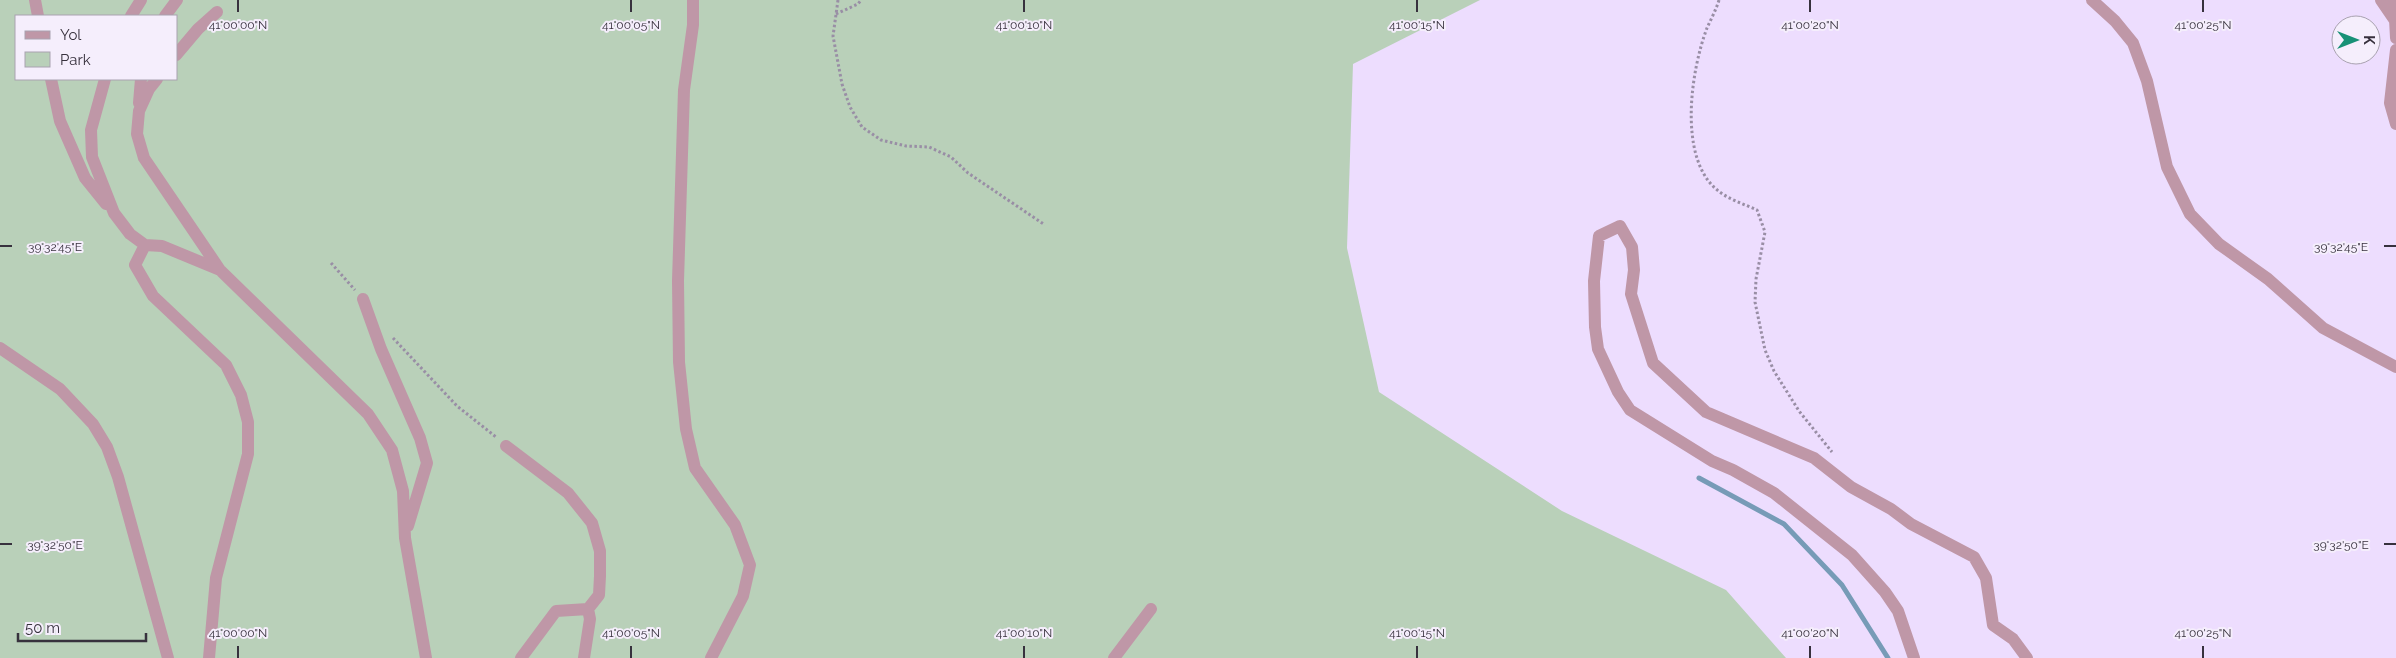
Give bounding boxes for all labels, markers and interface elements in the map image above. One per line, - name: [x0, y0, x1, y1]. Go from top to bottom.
- legend: [15, 15, 178, 80]
- north arrow: [2331, 15, 2381, 65]
- text: 41°00'00"N: [209, 18, 267, 32]
- text: 41°00'05"N: [602, 18, 660, 32]
- text: 41°00'10"N: [996, 18, 1052, 32]
- text: 41°00'15"N: [1389, 18, 1445, 32]
- text: 41°00'20"N: [1781, 18, 1839, 32]
- text: 41°00'25"N: [2175, 18, 2231, 32]
- text: Yol: [60, 26, 82, 44]
- text: K: [2361, 35, 2377, 45]
- text: Park: [60, 51, 91, 69]
- text: 39°32'45"E: [28, 240, 82, 254]
- text: 39°32'45"E: [2314, 240, 2368, 254]
- text: 39°32'50"E: [27, 538, 83, 552]
- text: 39°32'50"E: [2313, 538, 2369, 552]
- scale bar: [18, 610, 145, 642]
- text: 50 m: [25, 619, 60, 637]
- text: 41°00'00"N: [209, 626, 267, 640]
- text: 41°00'05"N: [602, 626, 660, 640]
- text: 41°00'10"N: [996, 626, 1052, 640]
- text: 41°00'15"N: [1389, 626, 1445, 640]
- text: 41°00'20"N: [1781, 626, 1839, 640]
- text: 41°00'25"N: [2175, 626, 2231, 640]

